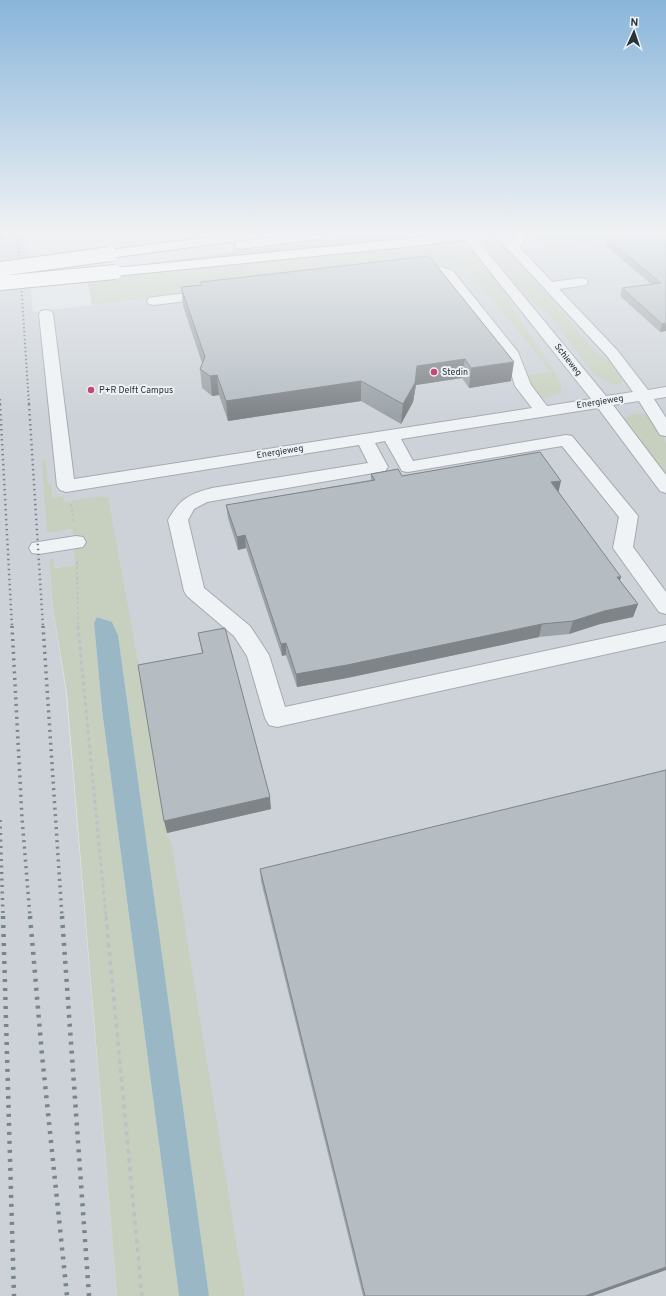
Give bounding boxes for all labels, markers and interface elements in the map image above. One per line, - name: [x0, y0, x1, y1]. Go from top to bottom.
- north arrow: [614, 12, 654, 52]
- text: N: [630, 16, 639, 30]
- street label: Schieweg: [552, 342, 584, 378]
- marker: Stedin: [429, 367, 439, 377]
- place label: Stedin: [442, 367, 468, 378]
- marker: P+R Delft Campus: [86, 385, 96, 395]
- place label: P+R Delft Campus: [99, 385, 173, 396]
- street label: Energieweg: [576, 393, 624, 411]
- street label: Energieweg: [256, 443, 304, 461]

